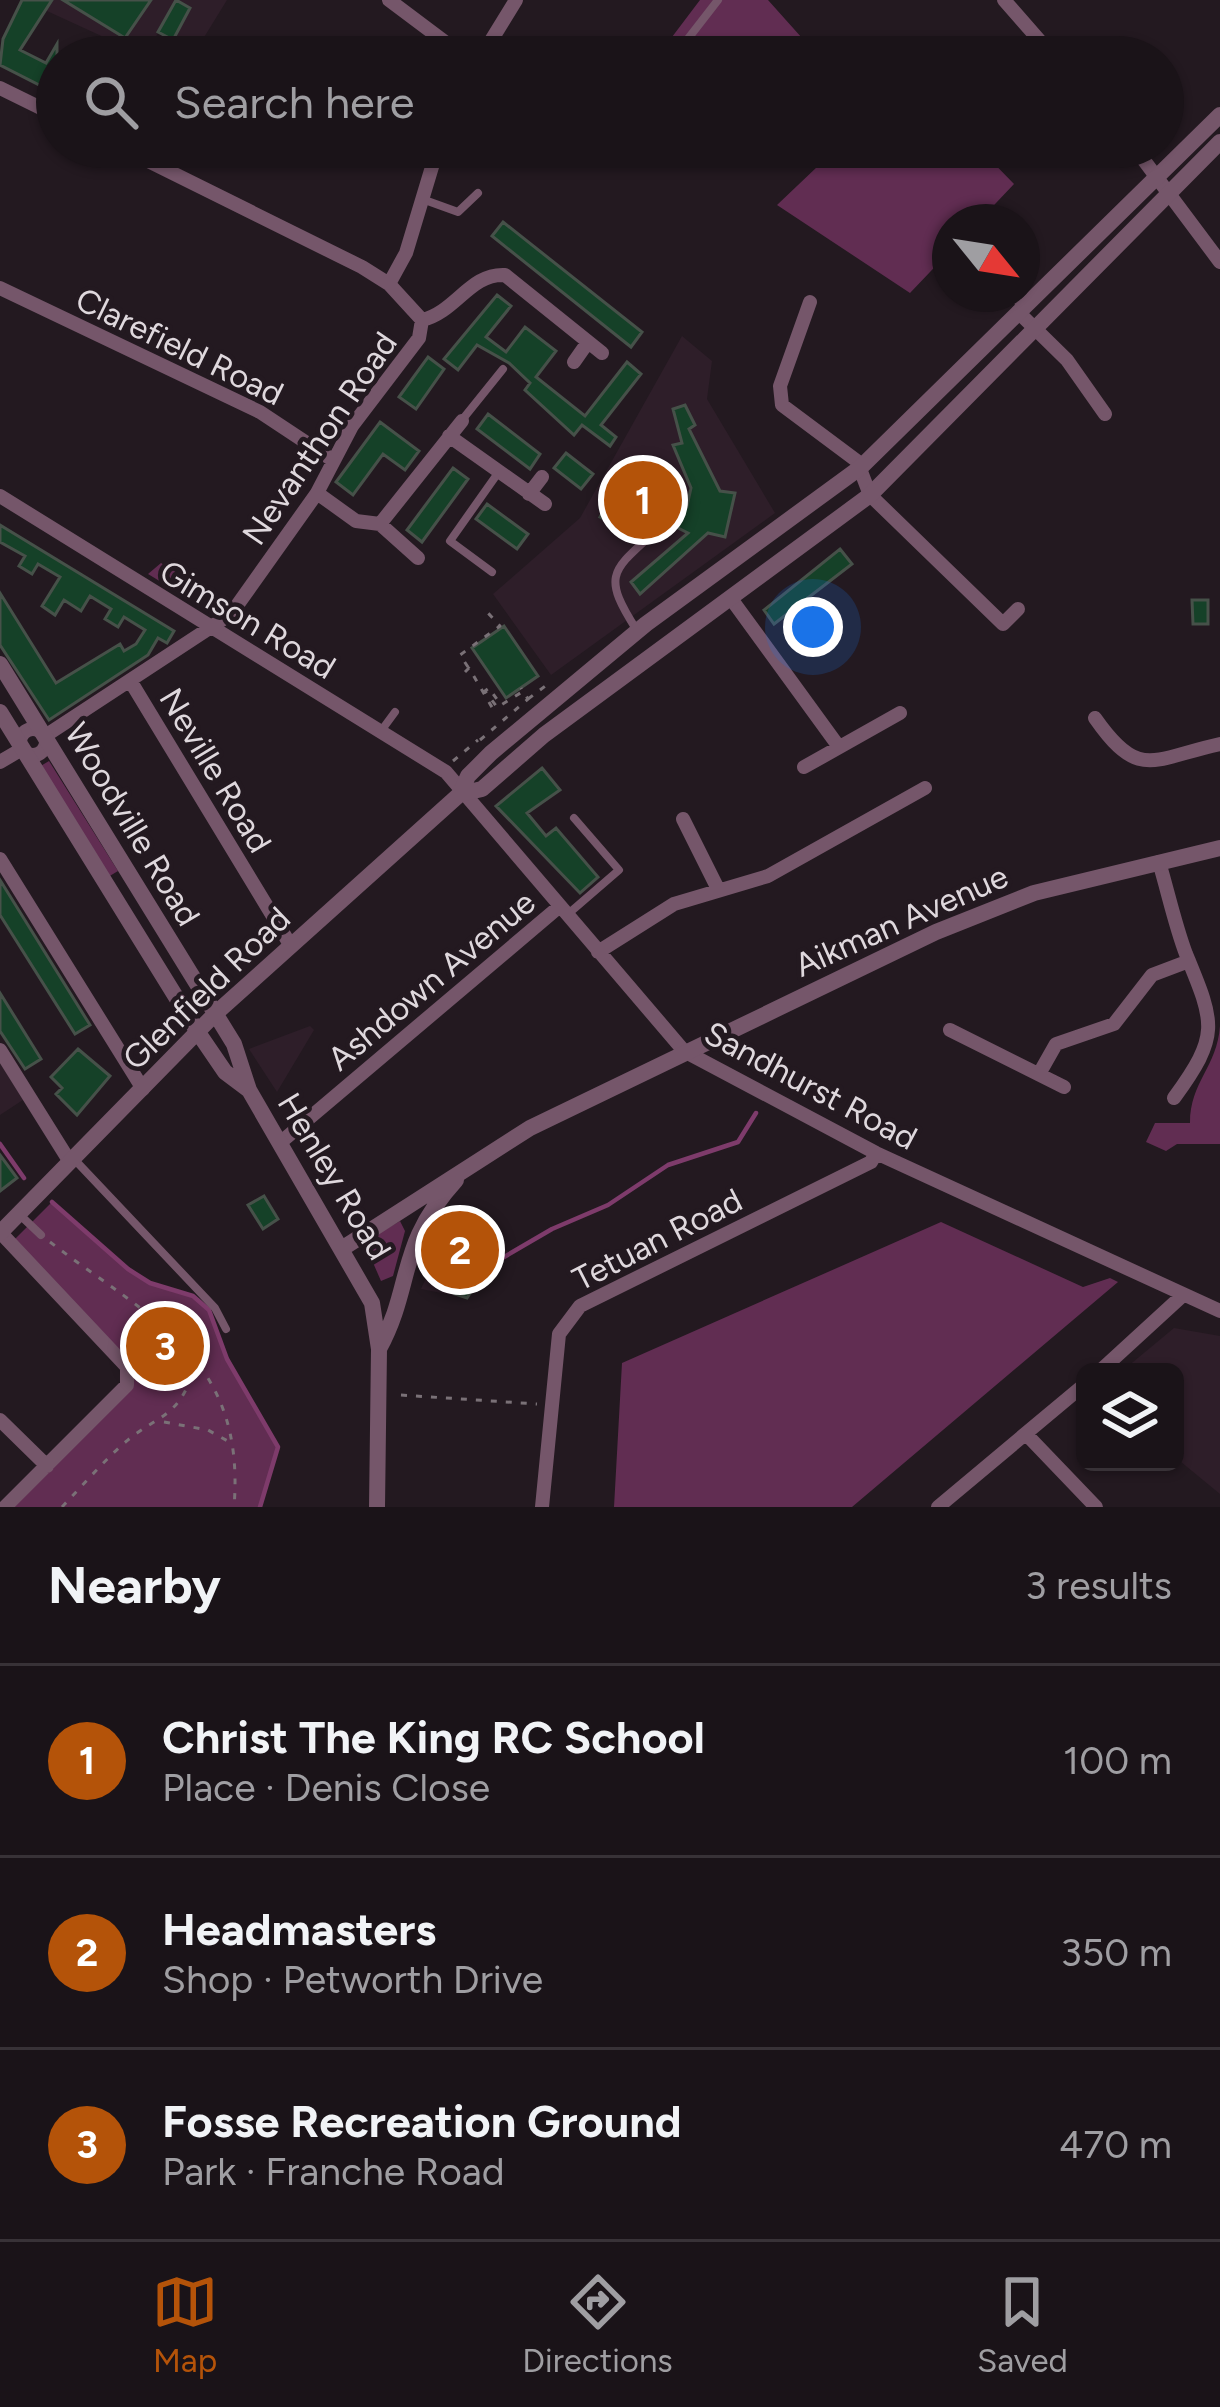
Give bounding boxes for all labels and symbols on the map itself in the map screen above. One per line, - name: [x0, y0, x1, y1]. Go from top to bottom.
- north arrow: [932, 204, 1040, 312]
- street label: Clarefield Road: [70, 279, 290, 413]
- street label: Nevanthon Road: [234, 325, 405, 552]
- pin: 1: [604, 455, 682, 545]
- street label: Gimson Road: [153, 552, 343, 687]
- your location: [783, 597, 843, 657]
- street label: Neville Road: [151, 681, 280, 859]
- street label: Woodville Road: [57, 716, 208, 933]
- street label: Aikman Avenue: [789, 856, 1014, 985]
- street label: Ashdown Avenue: [320, 882, 543, 1078]
- street label: Glenfield Road: [115, 899, 298, 1078]
- street label: Sandhurst Road: [698, 1013, 924, 1158]
- street label: Henley Road: [270, 1086, 400, 1267]
- street label: Tetuan Road: [566, 1180, 748, 1299]
- pin: 2: [421, 1205, 499, 1295]
- pin: 3: [126, 1301, 204, 1391]

